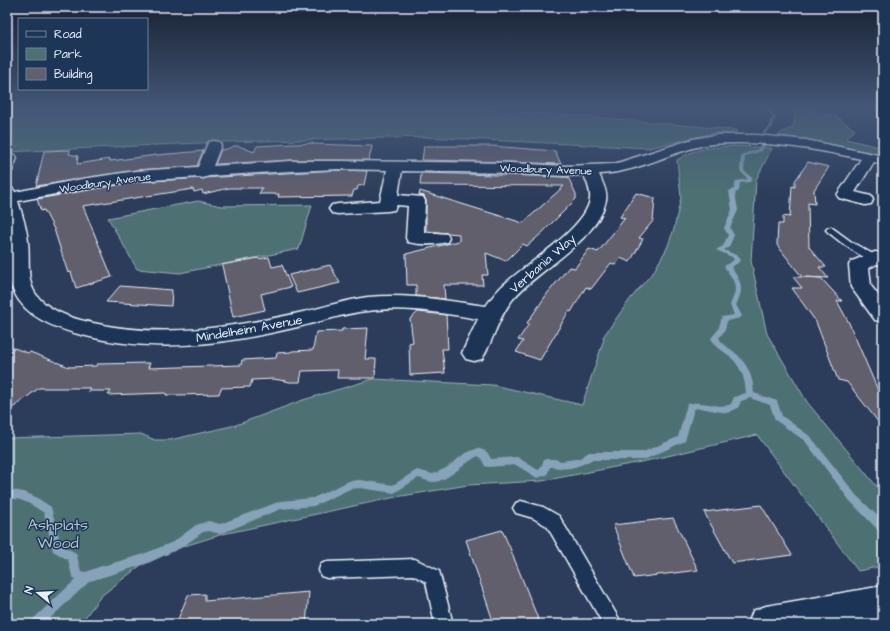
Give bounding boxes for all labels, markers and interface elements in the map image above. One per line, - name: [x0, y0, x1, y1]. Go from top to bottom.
- legend: [18, 18, 148, 90]
- text: Road: [54, 26, 82, 43]
- text: Park: [54, 46, 82, 63]
- text: Building: [54, 66, 92, 84]
- street label: Woodbury Avenue: [500, 160, 592, 180]
- street label: Woodbury Avenue: [58, 169, 152, 197]
- street label: Verbania Way: [506, 230, 580, 298]
- street label: Mindelheim Avenue: [194, 311, 304, 347]
- park label: Ashplats Wood: [28, 514, 88, 554]
- north arrow: [18, 573, 58, 613]
- text: N: [21, 584, 37, 596]

